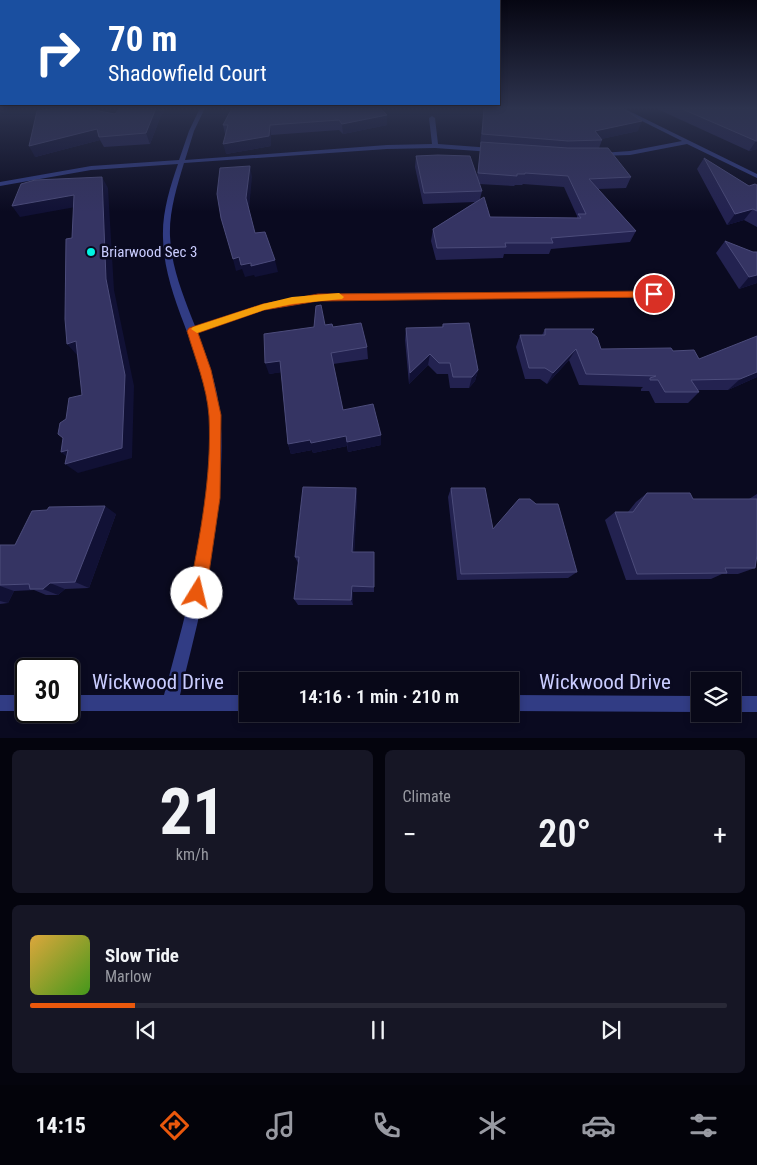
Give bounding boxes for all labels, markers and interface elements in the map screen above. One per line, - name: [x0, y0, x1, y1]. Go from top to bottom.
- text: 70 m: [108, 19, 177, 60]
- icon: right: [25, 20, 90, 85]
- text: Shadowfield Court: [108, 61, 267, 86]
- place label: Briarwood Sec 3: [101, 243, 197, 261]
- marker: Briarwood Sec 3: [85, 246, 97, 258]
- pin: [633, 273, 675, 315]
- icon: arrive: [640, 280, 668, 308]
- position arrow: [170, 566, 222, 618]
- speed limit sign: 30: [15, 658, 80, 723]
- street label: Wickwood Drive: [92, 670, 224, 694]
- street label: Wickwood Drive: [539, 670, 671, 694]
- map controls: [691, 672, 741, 722]
- button: layers: [691, 672, 741, 722]
- text: 14:16 · 1 min · 210 m: [299, 685, 459, 708]
- text: 21: [159, 774, 225, 850]
- text: Climate: [403, 787, 451, 806]
- text: 20°: [538, 812, 591, 856]
- text: −: [403, 818, 417, 851]
- text: +: [713, 818, 727, 851]
- text: km/h: [176, 845, 209, 864]
- text: Slow Tide: [105, 944, 179, 967]
- text: Marlow: [105, 967, 152, 986]
- icon: previous: [132, 1016, 160, 1044]
- icon: pause: [364, 1016, 392, 1044]
- icon: next: [597, 1016, 625, 1044]
- icon: directions: [157, 1108, 192, 1143]
- icon: music: [263, 1108, 298, 1143]
- icon: phone: [369, 1108, 404, 1143]
- icon: climate: [475, 1108, 510, 1143]
- icon: car: [581, 1108, 616, 1143]
- icon: filters: [686, 1108, 721, 1143]
- text: 14:15: [35, 1113, 86, 1138]

